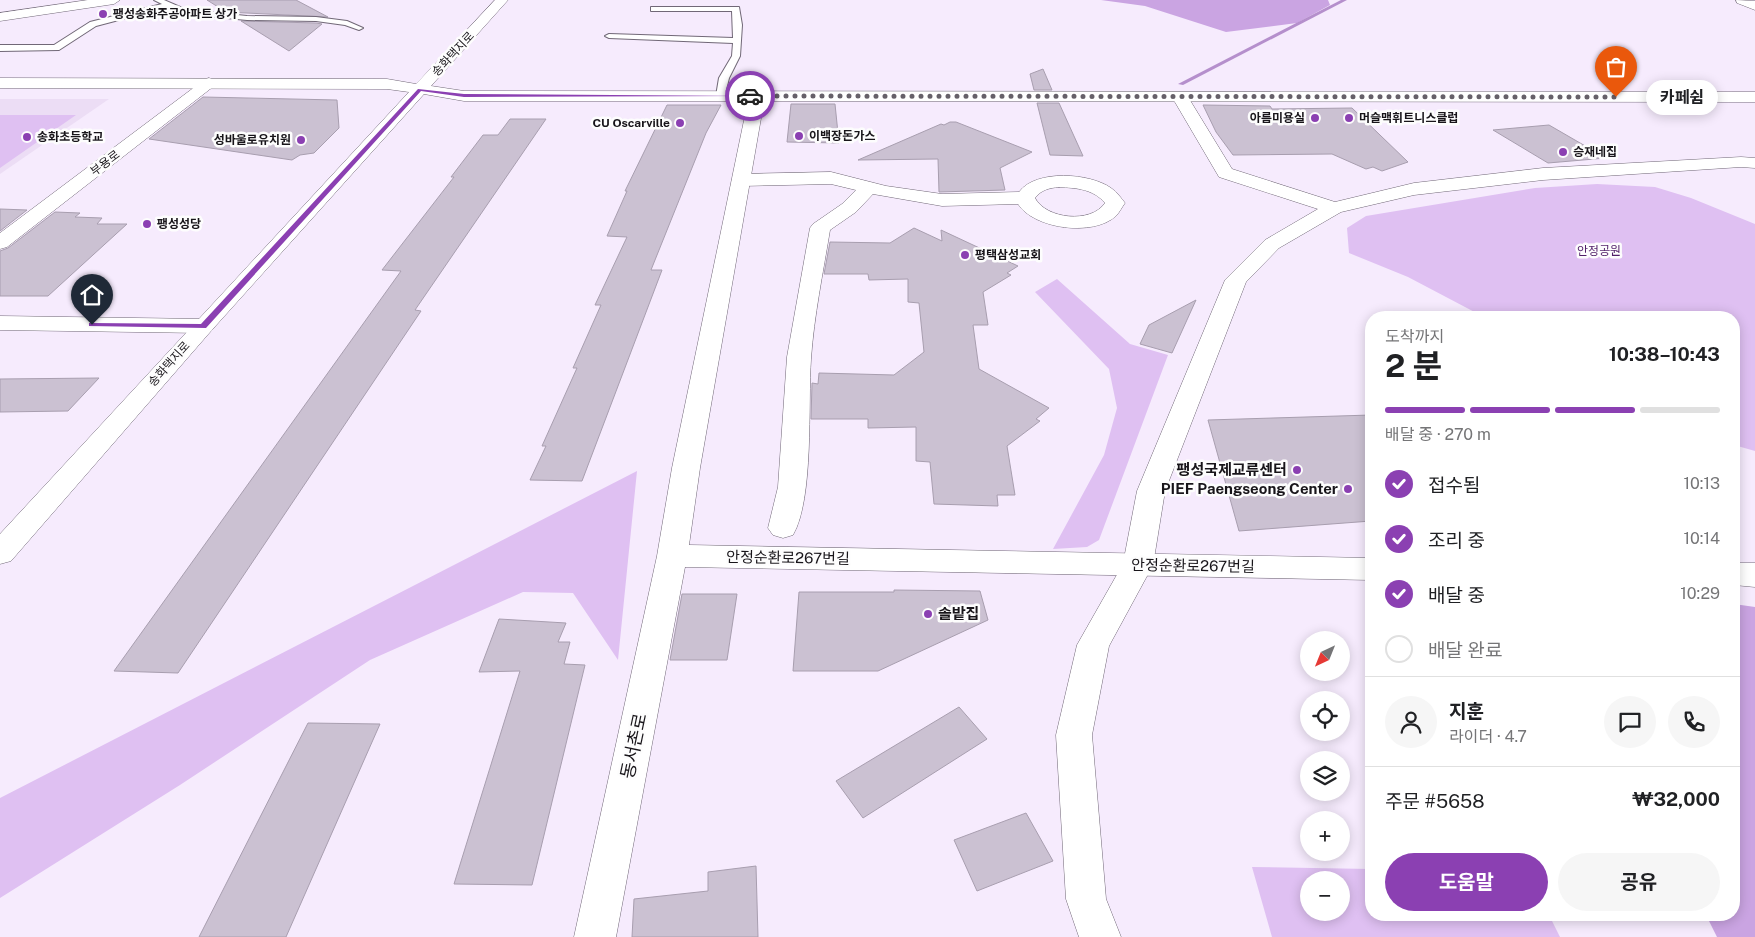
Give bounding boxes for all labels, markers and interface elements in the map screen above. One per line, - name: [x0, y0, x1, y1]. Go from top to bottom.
- place label: 팽성송화주공아파트 상가: [113, 7, 237, 21]
- marker: 팽성송화주공아파트 상가: [97, 8, 109, 20]
- street label: 송화택지로: [429, 29, 477, 79]
- pin: [1595, 46, 1637, 97]
- icon: bag: [1602, 53, 1630, 81]
- courier: [725, 71, 775, 121]
- callout: 카페쉼: [1646, 80, 1718, 114]
- icon: car: [736, 82, 764, 110]
- text: 카페쉼: [1660, 88, 1704, 107]
- place label: 아름미용실: [1250, 111, 1305, 125]
- place label: 머슬맥휘트니스클럽: [1359, 111, 1458, 125]
- marker: 아름미용실: [1309, 112, 1321, 124]
- marker: 머슬맥휘트니스클럽: [1343, 112, 1355, 124]
- place label: CU Oscarville: [592, 116, 670, 130]
- marker: CU Oscarville: [674, 117, 686, 129]
- place label: 이백장돈가스: [809, 129, 875, 143]
- place label: 송화초등학교: [37, 130, 103, 144]
- marker: 이백장돈가스: [793, 130, 805, 142]
- marker: 송화초등학교: [21, 131, 33, 143]
- place label: 성바울로유치원: [214, 133, 291, 147]
- marker: 성바울로유치원: [295, 134, 307, 146]
- place label: 승재네집: [1573, 145, 1617, 159]
- marker: 승재네집: [1557, 146, 1569, 158]
- street label: 부용로: [88, 147, 122, 179]
- place label: 팽성성당: [157, 217, 201, 231]
- marker: 팽성성당: [141, 218, 153, 230]
- park label: 안정공원: [1577, 244, 1621, 258]
- place label: 평택삼성교회: [975, 248, 1041, 262]
- marker: 평택삼성교회: [959, 249, 971, 261]
- pin: [71, 274, 113, 325]
- icon: home: [78, 281, 106, 309]
- text: 도착까지: [1385, 327, 1444, 346]
- street label: 송화택지로: [145, 339, 193, 389]
- text: 10:38–10:43: [1609, 343, 1720, 365]
- text: 2 분: [1385, 347, 1442, 384]
- text: 배달 중 · 270 m: [1385, 425, 1491, 444]
- place label: 팽성국제교류센터: [1177, 461, 1287, 478]
- marker: 팽성국제교류센터: [1291, 464, 1303, 476]
- icon: check: [1385, 470, 1413, 498]
- text: 접수됨: [1428, 474, 1480, 496]
- text: 10:13: [1683, 474, 1720, 493]
- place label: PIEF Paengseong Center: [1161, 480, 1338, 497]
- marker: PIEF Paengseong Center: [1342, 483, 1354, 495]
- icon: check: [1385, 525, 1413, 553]
- text: 조리 중: [1428, 529, 1485, 551]
- text: 10:14: [1684, 529, 1720, 548]
- street label: 안정순환로267번길: [726, 548, 850, 567]
- street label: 안정순환로267번길: [1131, 556, 1255, 575]
- icon: check: [1385, 580, 1413, 608]
- text: 배달 중: [1428, 584, 1485, 606]
- text: 10:29: [1680, 584, 1720, 603]
- place label: 솔밭집: [938, 605, 979, 622]
- marker: 솔밭집: [922, 608, 934, 620]
- north arrow: [1300, 631, 1350, 681]
- map controls: [1300, 631, 1350, 921]
- text: 배달 완료: [1428, 639, 1503, 661]
- button: locate: [1300, 691, 1350, 741]
- button: person: [1385, 696, 1437, 748]
- button: chat: [1604, 696, 1656, 748]
- button: phone: [1668, 696, 1720, 748]
- text: 지훈: [1449, 700, 1484, 722]
- street label: 동서촌로: [616, 711, 651, 780]
- text: 라이더 · 4.7: [1449, 727, 1527, 746]
- button: layers: [1300, 751, 1350, 801]
- text: ₩32,000: [1632, 788, 1720, 810]
- text: 주문 #5658: [1385, 790, 1485, 812]
- button: +: [1300, 811, 1350, 861]
- button: 도움말: [1385, 853, 1548, 911]
- button: 공유: [1558, 853, 1720, 911]
- button: −: [1300, 871, 1350, 921]

